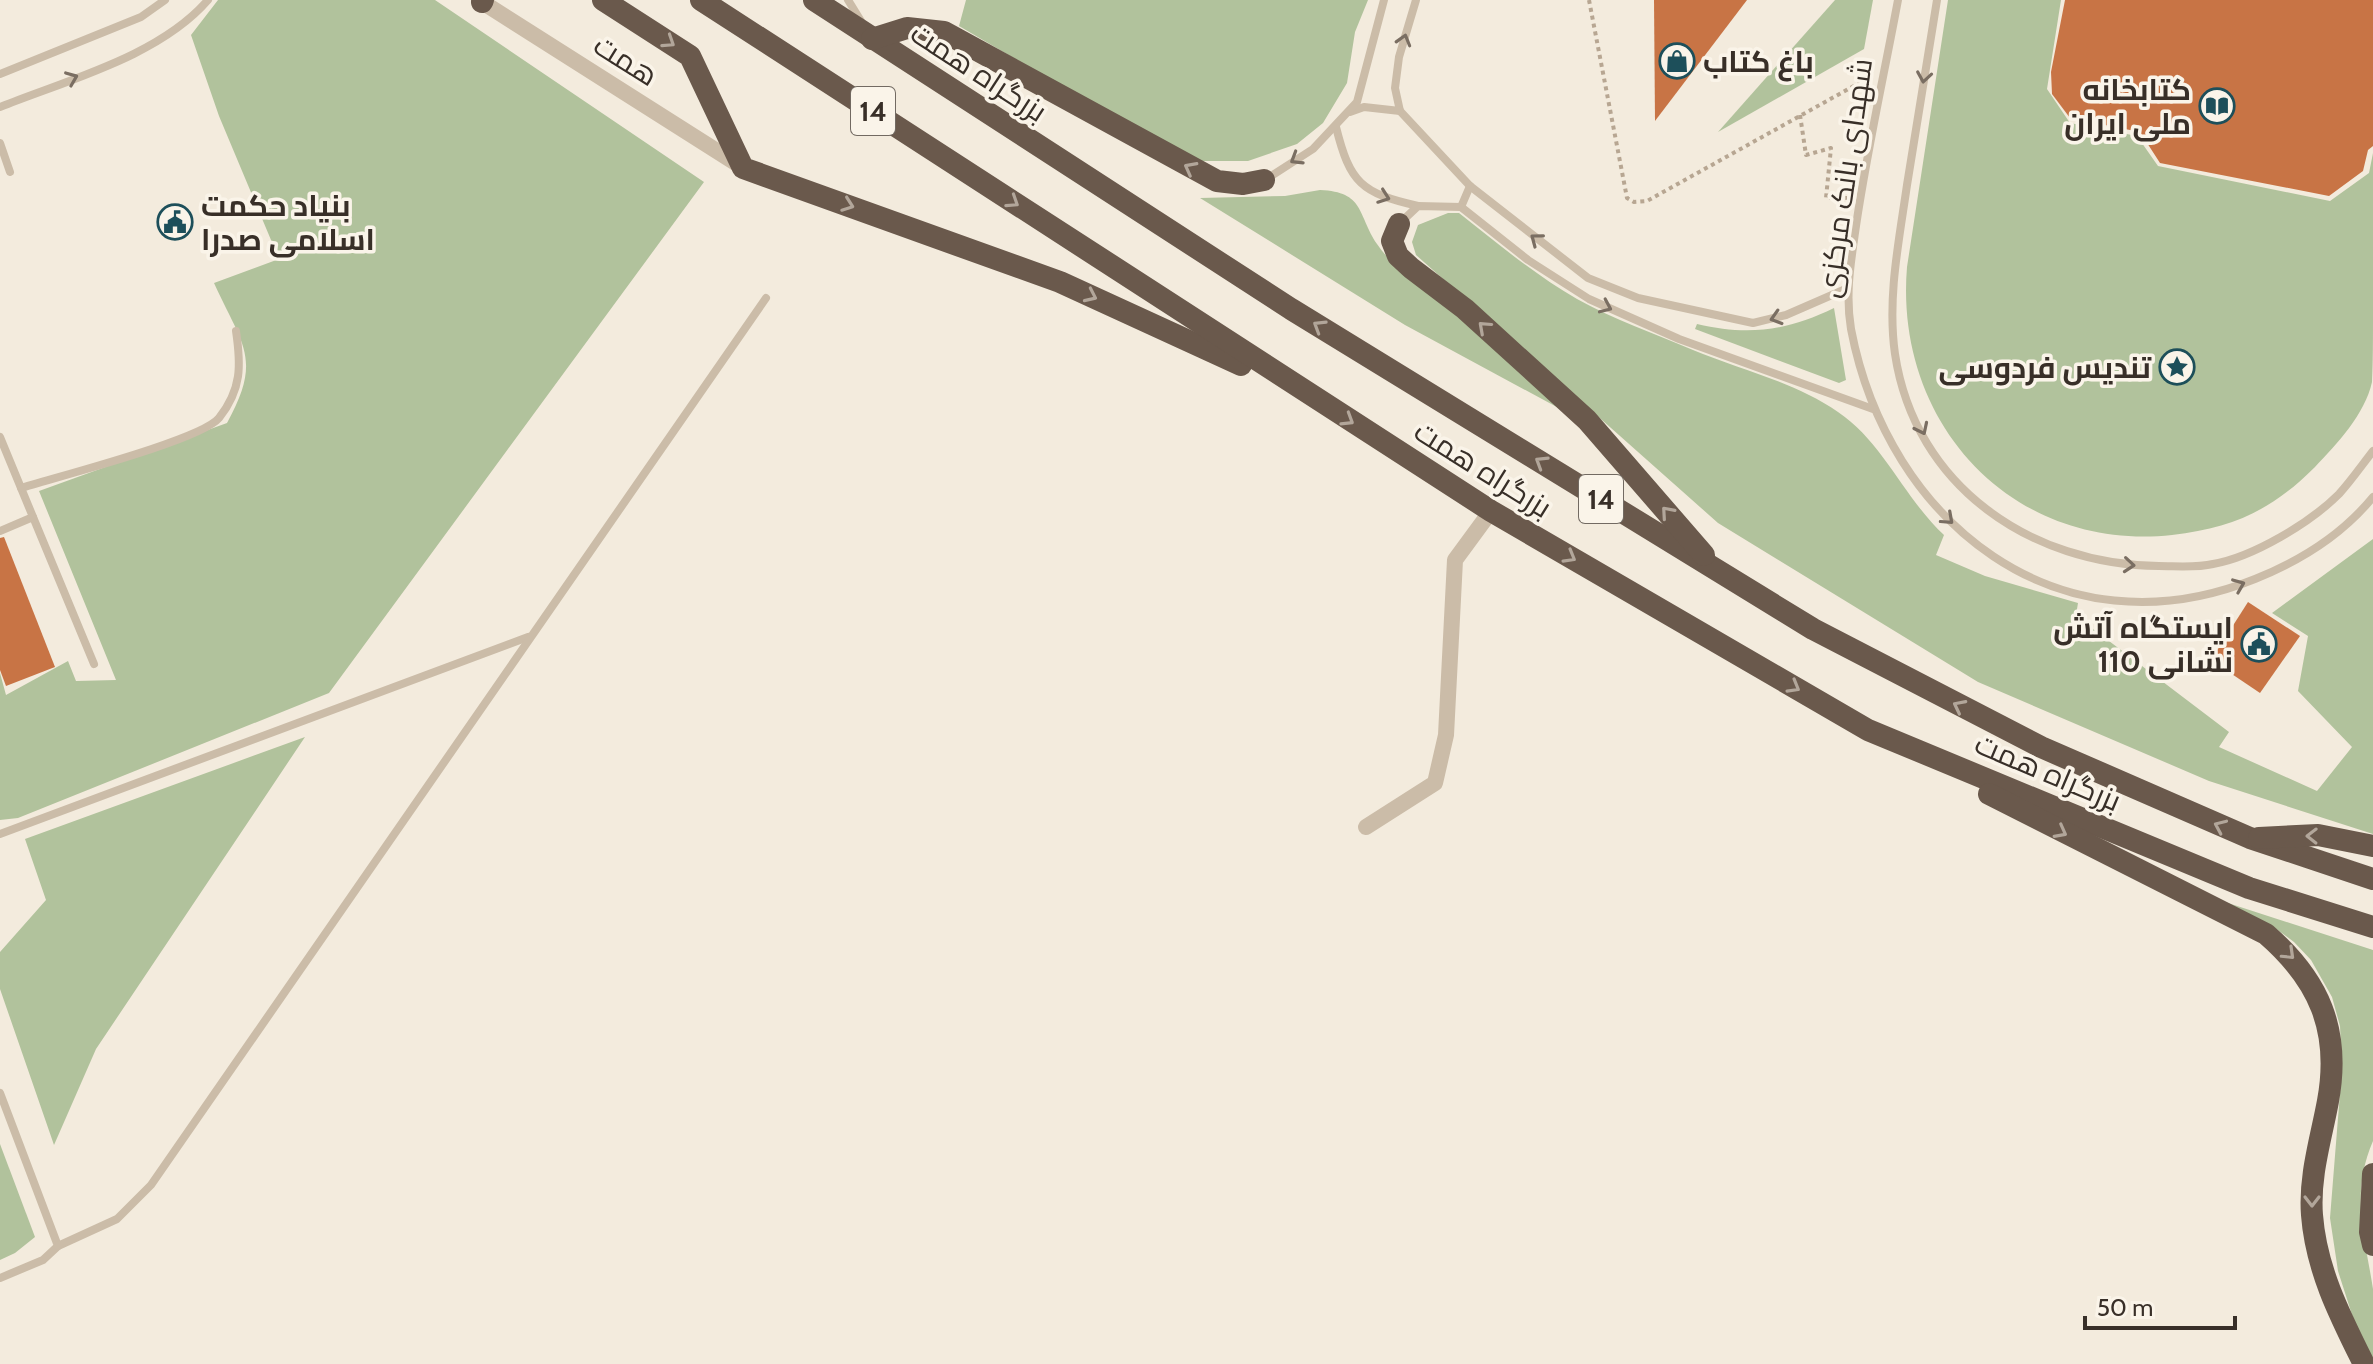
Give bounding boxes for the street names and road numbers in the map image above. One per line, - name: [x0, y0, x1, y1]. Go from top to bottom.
- street label: بزرگراه همت: [904, 14, 1054, 130]
- street label: همت: [587, 26, 665, 94]
- street label: شهدای بانک مرکزی: [1810, 56, 1880, 300]
- road number: 14: [851, 87, 895, 135]
- street label: بزرگراه همت: [1407, 412, 1559, 526]
- road number: 14: [1579, 475, 1623, 523]
- street label: بزرگراه همت: [1969, 725, 2127, 819]

